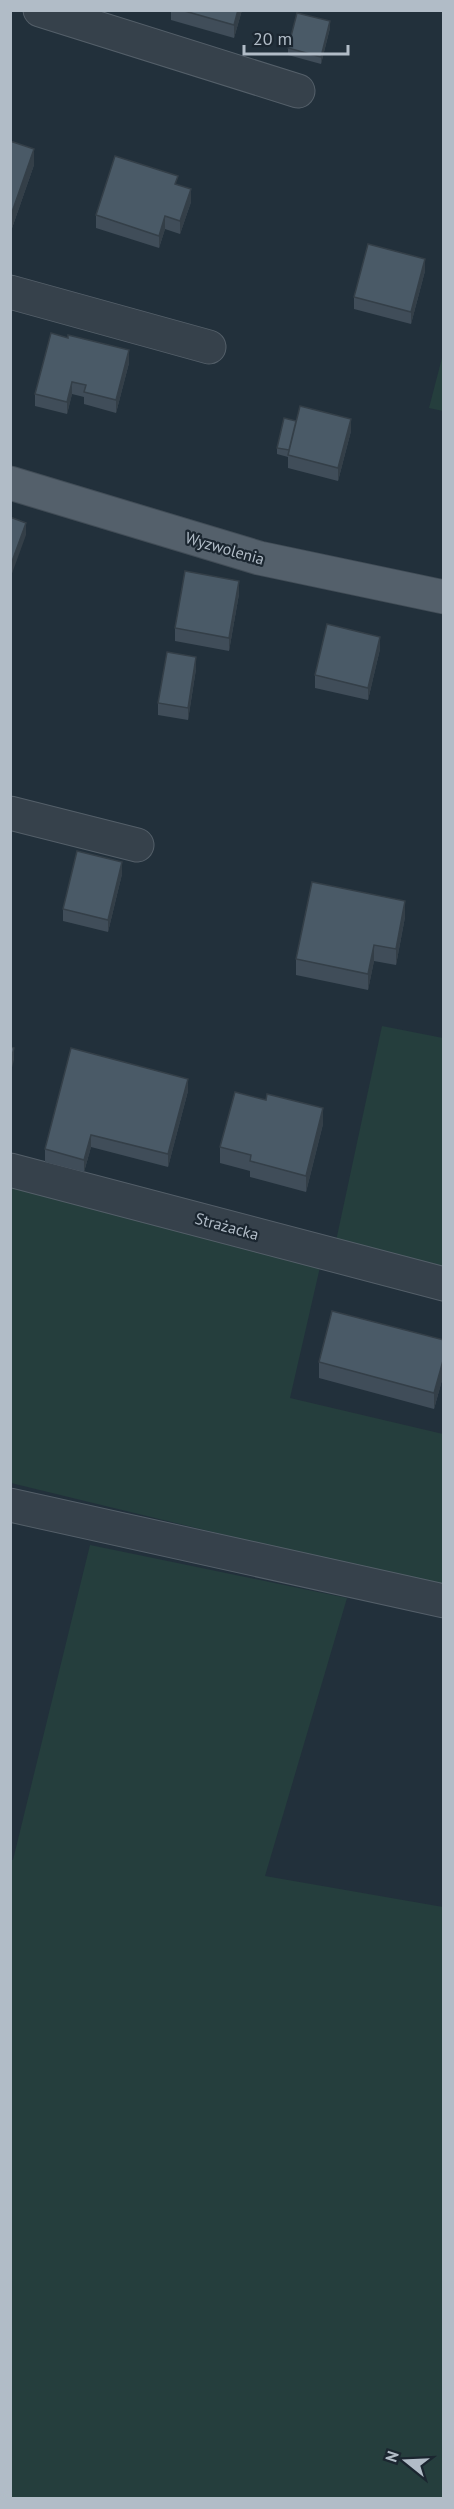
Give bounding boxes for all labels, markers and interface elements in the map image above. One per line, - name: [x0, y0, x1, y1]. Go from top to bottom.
- scale bar: [244, 18, 348, 56]
- text: 20 m: [253, 27, 292, 50]
- street label: Wyzwolenia: [183, 527, 267, 569]
- street label: Strażacka: [193, 1208, 261, 1244]
- north arrow: [376, 2431, 436, 2491]
- text: N: [381, 2448, 403, 2464]

